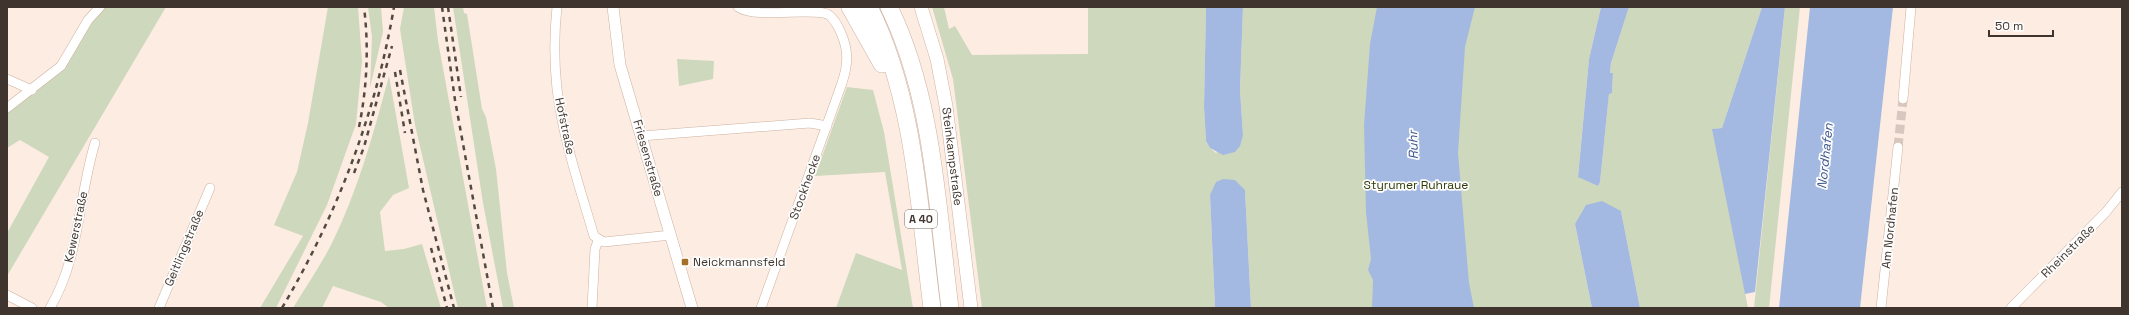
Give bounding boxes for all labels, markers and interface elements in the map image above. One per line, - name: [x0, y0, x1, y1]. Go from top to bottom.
- scale bar: [1989, 12, 2053, 38]
- text: 50 m: [1995, 18, 2023, 34]
- street label: Hofstraße: [551, 96, 579, 156]
- street label: Steinkampstraße: [938, 106, 966, 206]
- street label: Friesenstraße: [629, 118, 667, 198]
- water label: Nordhafen: [1813, 121, 1837, 190]
- water label: Ruhr: [1404, 128, 1422, 160]
- street label: Stockhecke: [786, 152, 824, 222]
- park label: Styrumer Ruhraue: [1364, 177, 1468, 193]
- street label: Am Nordhafen: [1878, 187, 1902, 269]
- street label: Kewerstraße: [61, 190, 91, 264]
- street label: Geitlingstraße: [161, 207, 207, 289]
- road number: A 40: [905, 210, 937, 228]
- street label: Rheinstraße: [2038, 221, 2098, 281]
- place label: Neickmannsfeld: [693, 254, 786, 270]
- marker: Neickmannsfeld: [680, 257, 690, 267]

